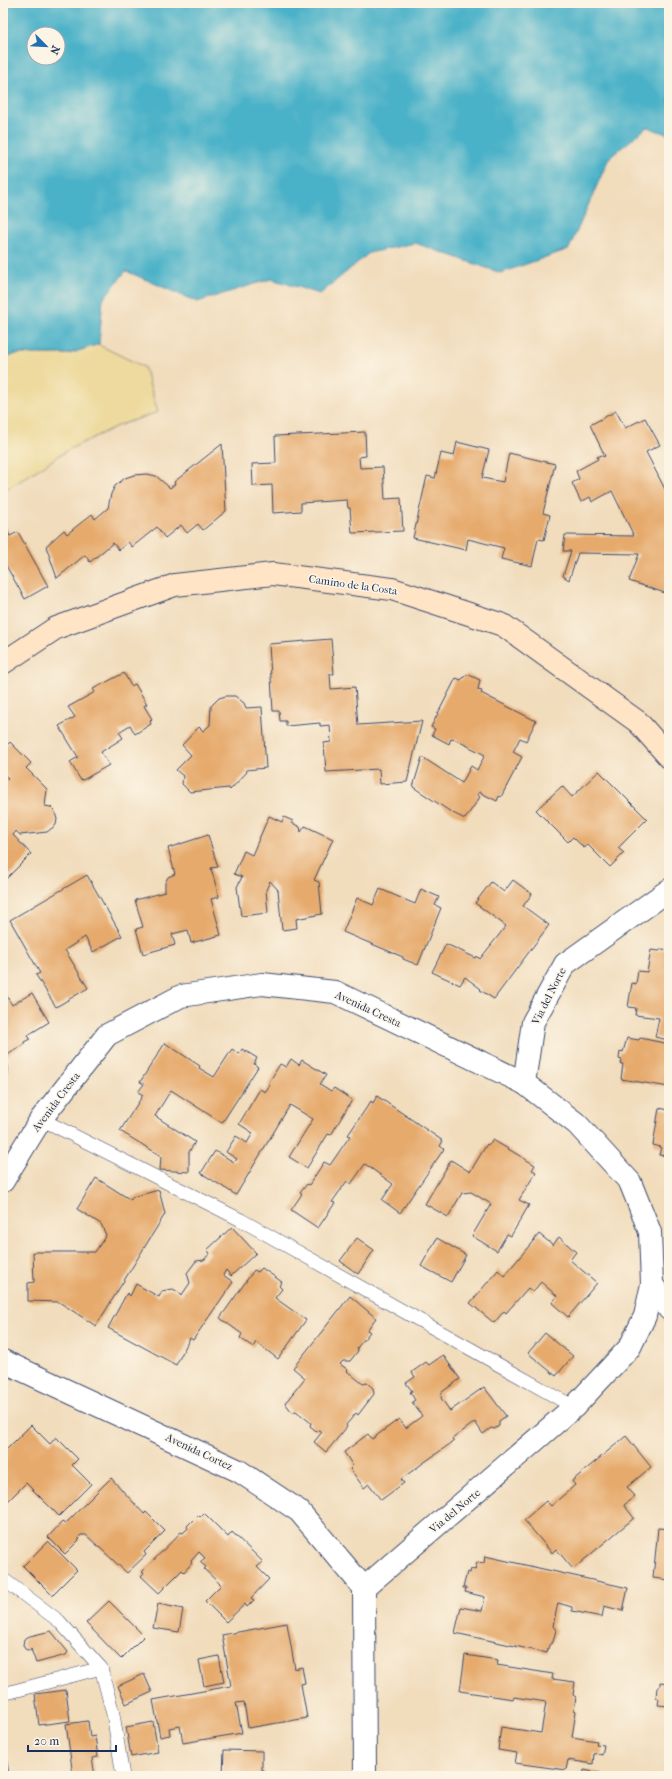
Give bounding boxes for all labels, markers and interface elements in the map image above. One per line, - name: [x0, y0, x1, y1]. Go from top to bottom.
- north arrow: [26, 26, 66, 66]
- text: N: [47, 43, 62, 57]
- street label: Camino de la Costa: [308, 572, 399, 598]
- street label: Via del Norte: [529, 965, 569, 1028]
- street label: Avenida Cresta: [332, 988, 404, 1030]
- street label: Avenida Cresta: [29, 1069, 83, 1135]
- street label: Avenida Cortez: [162, 1430, 235, 1473]
- street label: Via del Norte: [426, 1486, 483, 1537]
- scale bar: [28, 1727, 116, 1753]
- text: 20 m: [34, 1734, 59, 1748]

